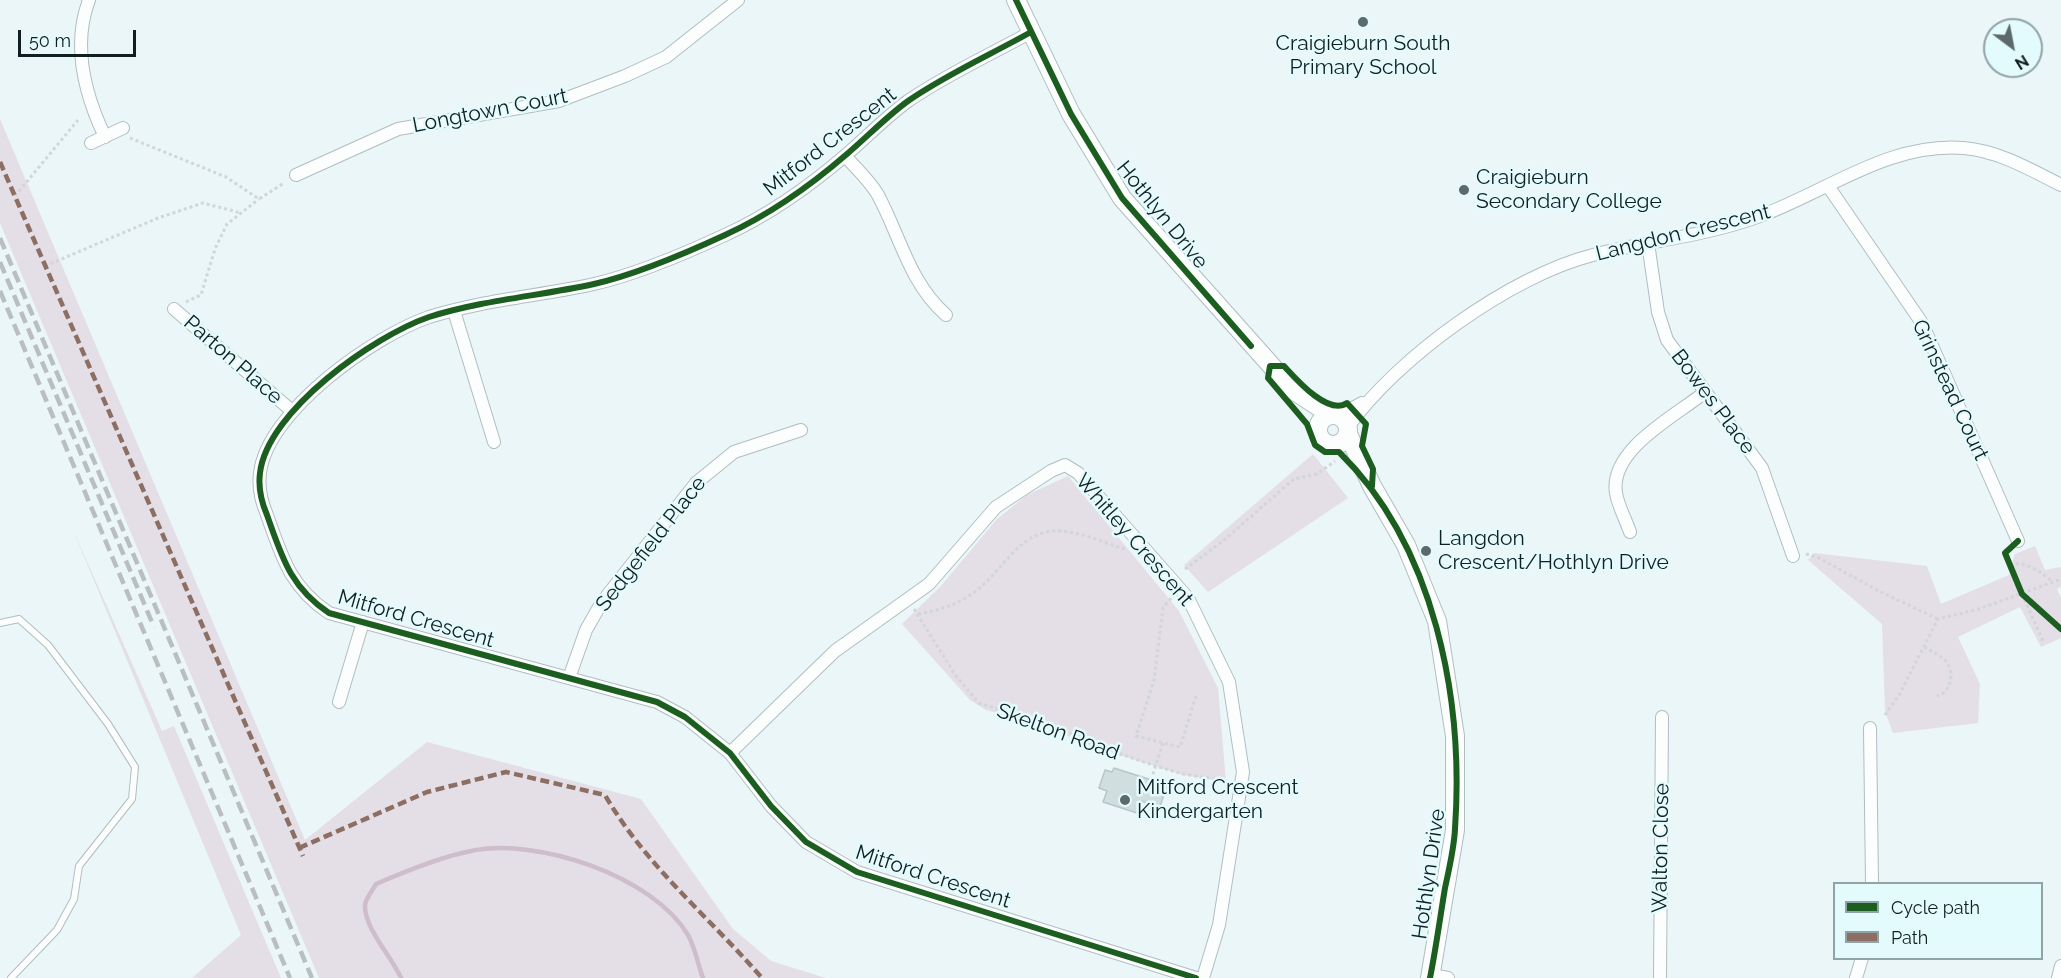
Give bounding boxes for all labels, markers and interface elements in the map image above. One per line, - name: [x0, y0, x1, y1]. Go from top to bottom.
- marker: Craigieburn South Primary School: [1356, 15, 1370, 29]
- scale bar: [21, 18, 140, 56]
- north arrow: [1983, 18, 2043, 78]
- text: 50 m: [29, 30, 71, 51]
- place label: Craigieburn South Primary School: [1275, 31, 1451, 81]
- text: N: [2012, 51, 2032, 73]
- street label: Mitford Crescent: [759, 82, 901, 202]
- street label: Longtown Court: [410, 84, 570, 138]
- street label: Hothlyn Drive: [1111, 156, 1213, 274]
- place label: Craigieburn Secondary College: [1476, 165, 1662, 215]
- marker: Craigieburn Secondary College: [1457, 183, 1471, 197]
- street label: Langdon Crescent: [1593, 199, 1773, 267]
- street label: Parton Place: [178, 310, 288, 410]
- street label: Grinstead Court: [1906, 316, 1994, 464]
- street label: Bowes Place: [1665, 345, 1761, 459]
- street label: Whitley Crescent: [1070, 469, 1198, 611]
- street label: Sedgefield Place: [590, 471, 712, 617]
- place label: Langdon Crescent/Hothlyn Drive: [1438, 526, 1669, 576]
- marker: Langdon Crescent/Hothlyn Drive: [1419, 544, 1433, 558]
- street label: Mitford Crescent: [335, 585, 497, 653]
- street label: Skelton Road: [993, 698, 1123, 766]
- place label: Mitford Crescent Kindergarten: [1137, 775, 1298, 825]
- street label: Walton Close: [1647, 783, 1675, 913]
- marker: Mitford Crescent Kindergarten: [1118, 793, 1132, 807]
- street label: Hothlyn Drive: [1407, 807, 1451, 941]
- street label: Mitford Crescent: [852, 840, 1014, 914]
- legend: [1833, 882, 2043, 960]
- text: Cycle path: [1891, 897, 1980, 918]
- text: Path: [1891, 927, 1928, 948]

